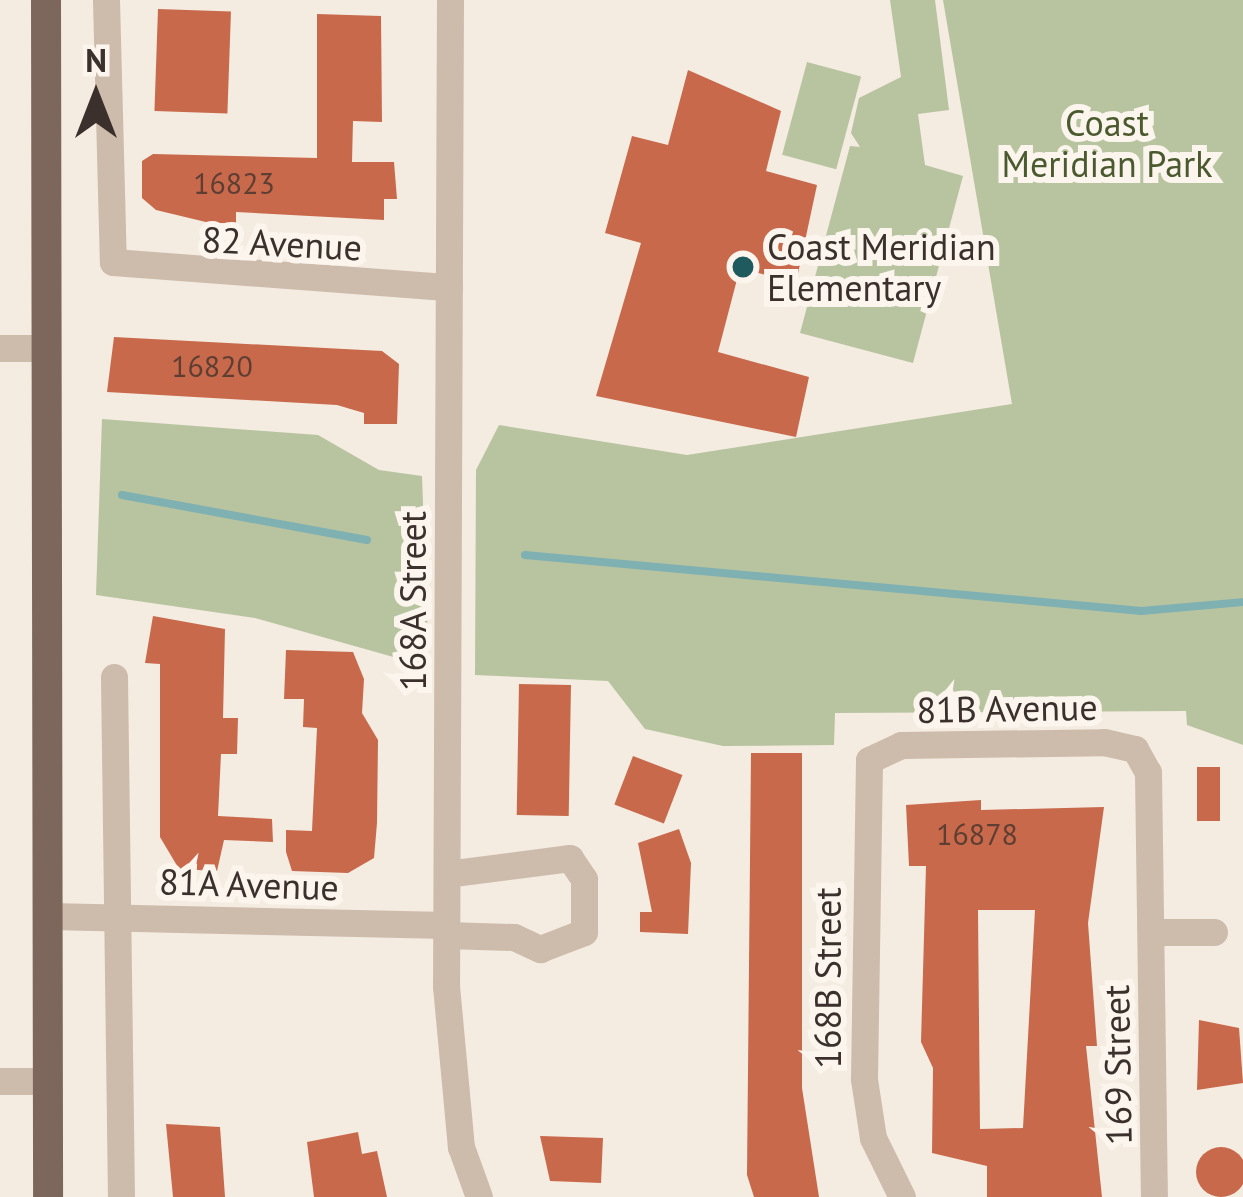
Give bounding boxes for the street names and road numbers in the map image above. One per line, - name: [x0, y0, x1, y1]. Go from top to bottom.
- street label: 82 Avenue: [200, 217, 364, 269]
- street label: 168A Street: [391, 510, 435, 692]
- street label: 81B Avenue: [915, 685, 1099, 731]
- street label: 81A Avenue: [157, 859, 341, 909]
- street label: 168B Street: [806, 887, 850, 1069]
- street label: 169 Street: [1094, 984, 1140, 1146]

